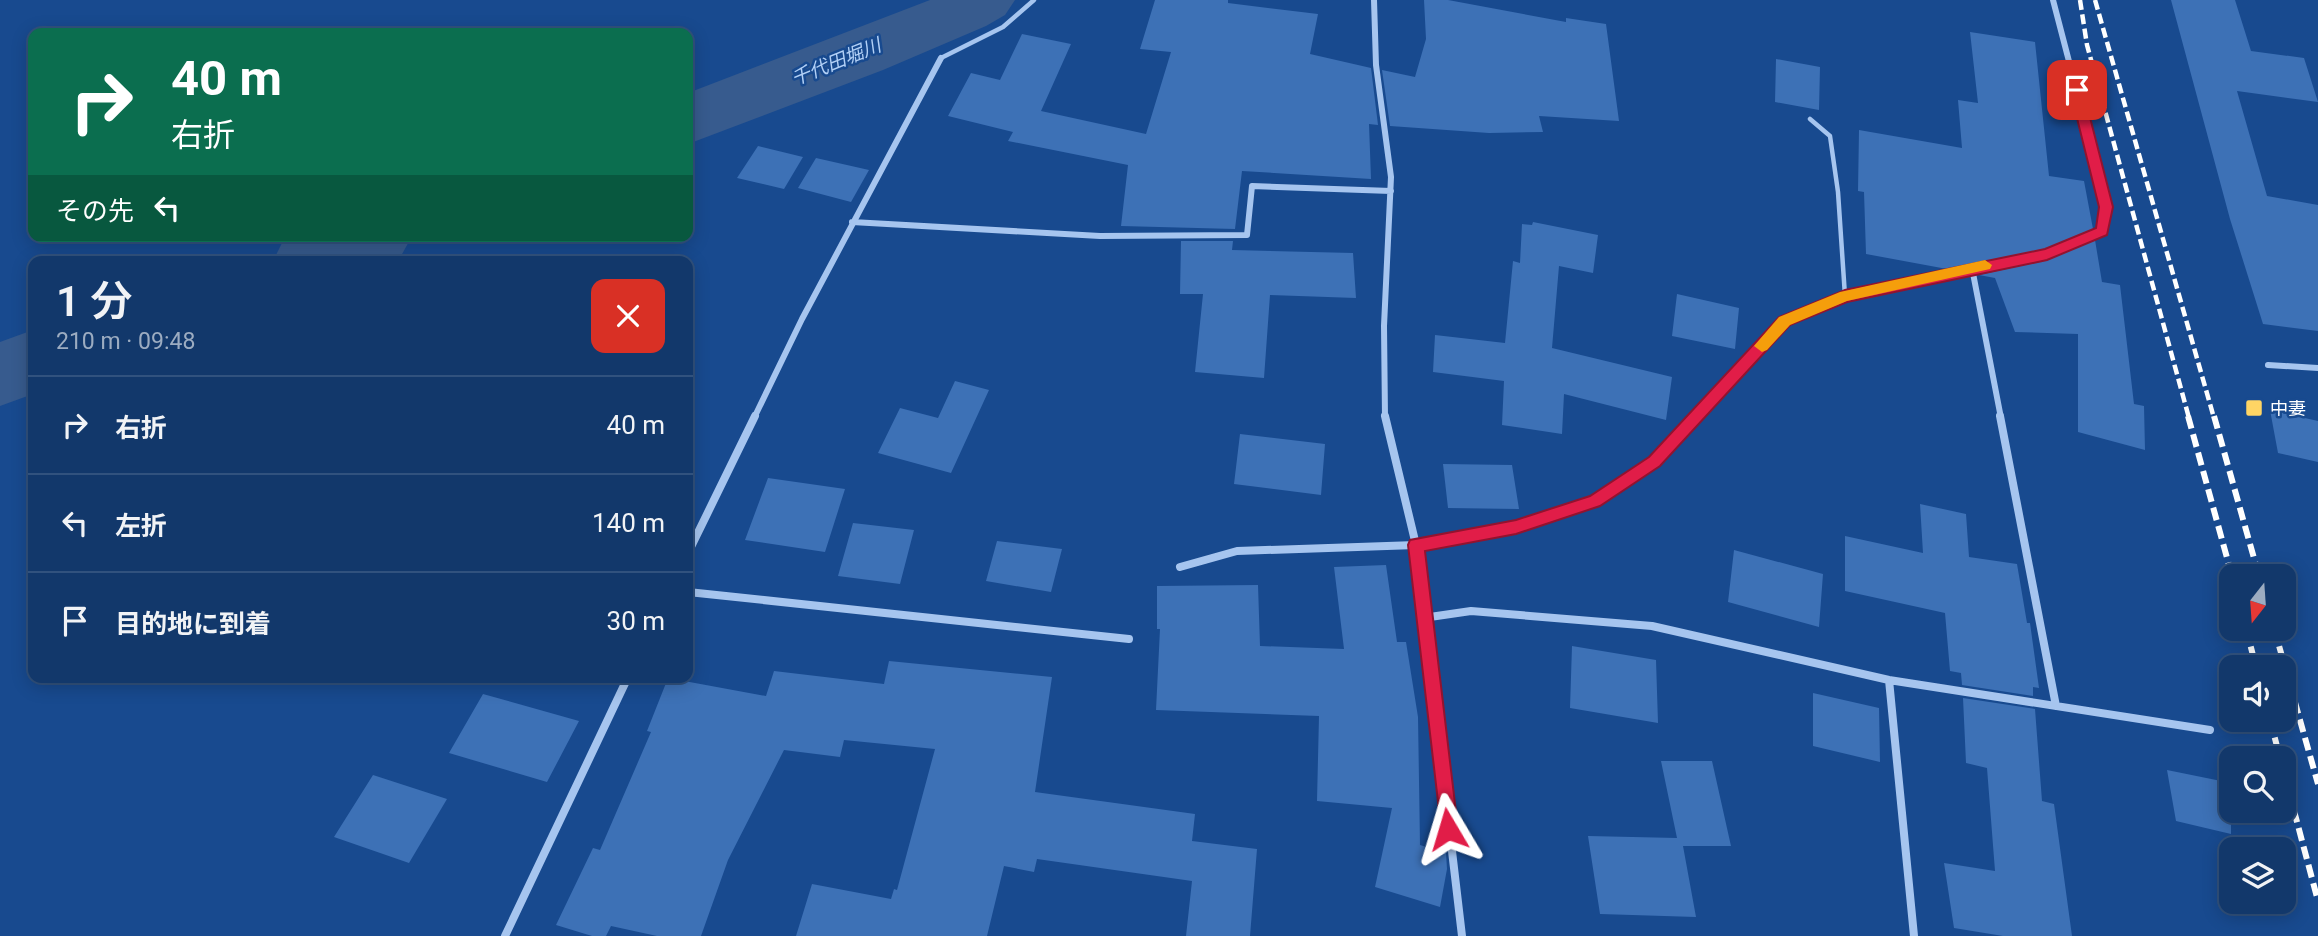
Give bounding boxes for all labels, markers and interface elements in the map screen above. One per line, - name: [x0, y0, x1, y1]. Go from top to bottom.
- water label: 千代田堀川: [788, 33, 886, 90]
- text: 40 m: [171, 50, 282, 107]
- icon: right: [56, 56, 147, 147]
- pin: [2047, 60, 2107, 120]
- icon: arrive: [2058, 71, 2096, 109]
- text: 右折: [171, 116, 235, 154]
- icon: left: [148, 189, 186, 227]
- text: その先: [56, 196, 134, 226]
- text: 1 分: [56, 277, 132, 326]
- button: close: [591, 279, 665, 353]
- text: 210 m · 09:48: [56, 328, 195, 355]
- marker: 中妻: [2244, 398, 2264, 418]
- place label: 中妻: [2270, 398, 2306, 419]
- icon: right: [56, 406, 94, 444]
- text: 40 m: [607, 410, 665, 440]
- text: 右折: [115, 413, 167, 443]
- icon: left: [56, 504, 94, 542]
- text: 140 m: [592, 508, 665, 538]
- text: 左折: [115, 511, 167, 541]
- north arrow: [2219, 564, 2296, 640]
- map controls: [2219, 564, 2296, 914]
- icon: arrive: [56, 602, 94, 640]
- text: 30 m: [607, 606, 665, 636]
- text: 目的地に到着: [115, 609, 271, 639]
- button: sound: [2219, 655, 2296, 732]
- button: search: [2219, 746, 2296, 823]
- position arrow: [1411, 792, 1485, 866]
- button: layers: [2219, 837, 2296, 914]

